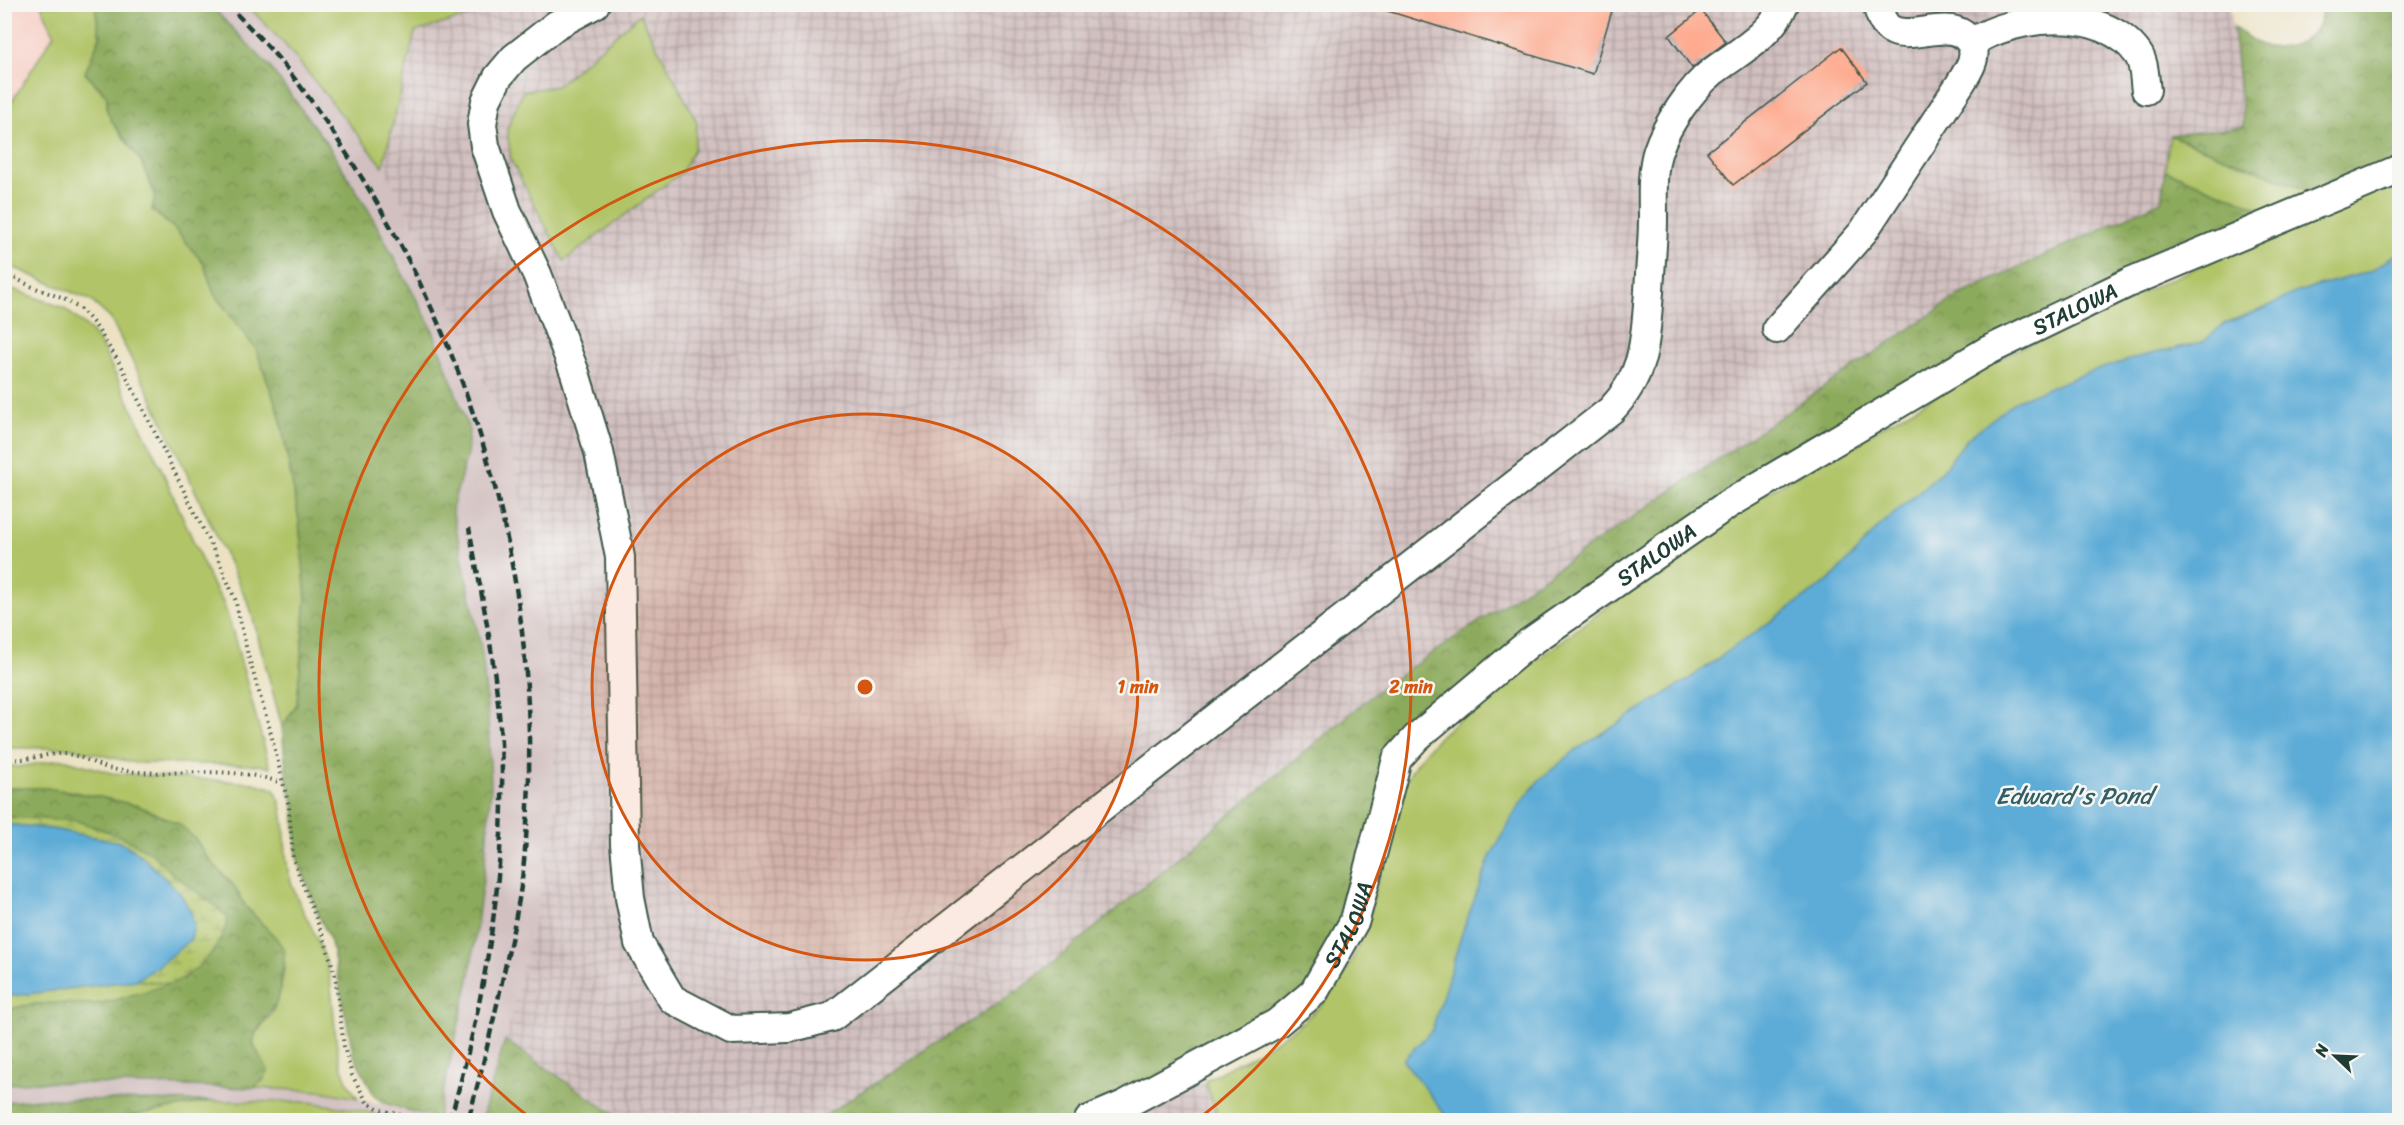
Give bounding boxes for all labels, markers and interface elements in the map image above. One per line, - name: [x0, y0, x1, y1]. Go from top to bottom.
- street label: STALOWA: [2025, 272, 2124, 347]
- street label: STALOWA: [1608, 513, 1705, 597]
- text: 1 min: [1118, 671, 1159, 703]
- text: 2 min: [1388, 671, 1433, 703]
- centre of rings: [855, 677, 875, 697]
- water label: Edward's Pond: [1996, 775, 2158, 817]
- street label: STALOWA: [1313, 878, 1384, 975]
- north arrow: [2305, 1026, 2365, 1086]
- text: N: [2306, 1039, 2338, 1062]

